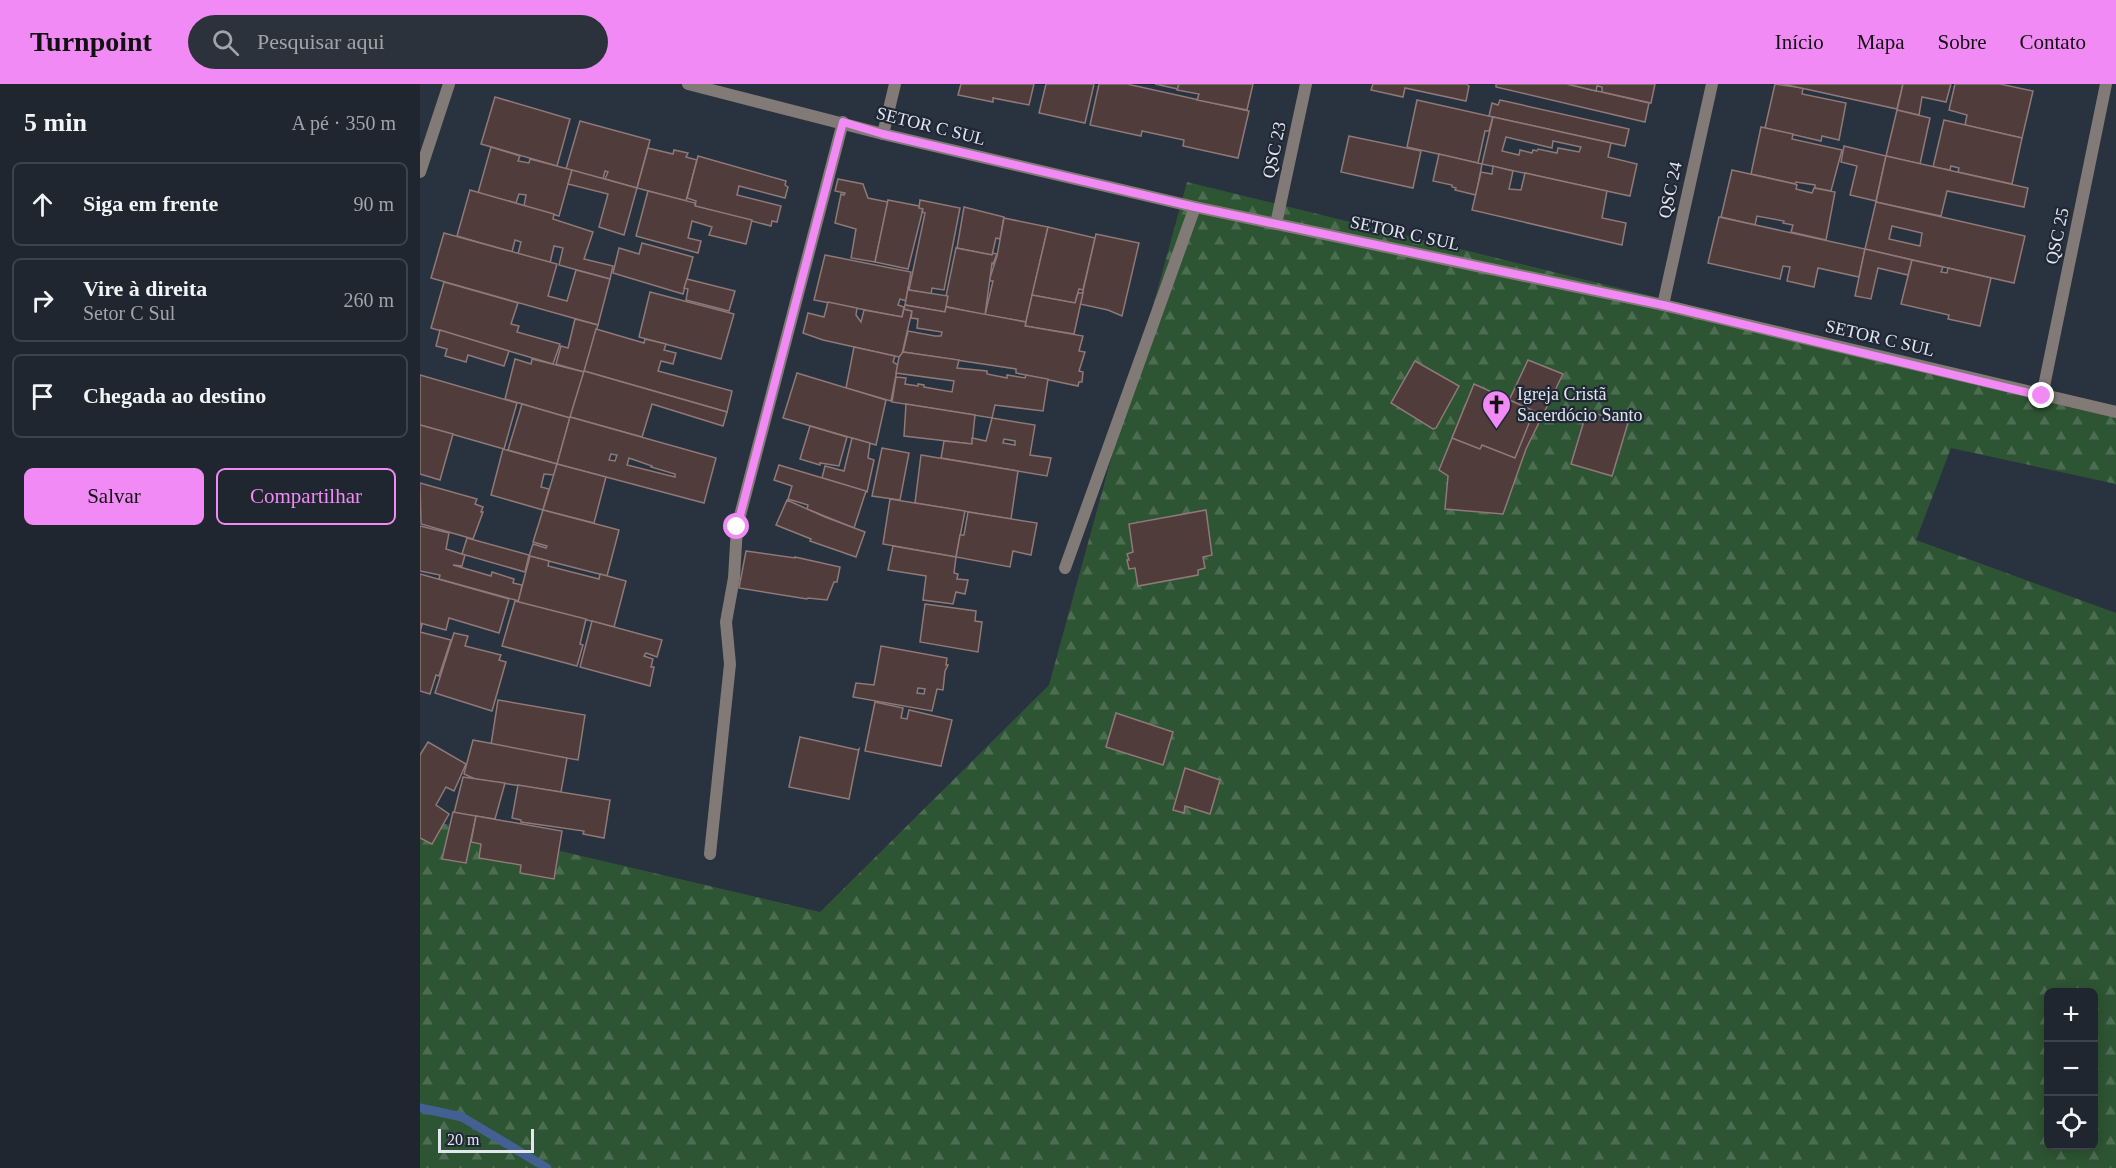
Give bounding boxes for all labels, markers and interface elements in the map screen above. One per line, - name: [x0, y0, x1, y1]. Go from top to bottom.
- search box: [188, 15, 608, 69]
- text: Turnpoint: [30, 26, 152, 57]
- icon: search: [209, 26, 242, 59]
- text: Pesquisar aqui: [257, 29, 385, 54]
- text: Início: [1775, 30, 1824, 54]
- text: Mapa: [1857, 30, 1905, 54]
- text: Sobre: [1938, 30, 1987, 54]
- text: Contato: [2020, 30, 2086, 54]
- street label: SETOR C SUL: [874, 103, 988, 149]
- text: 5 min: [24, 108, 87, 137]
- text: A pé · 350 m: [292, 112, 396, 134]
- street label: QSC 23: [1258, 120, 1290, 180]
- street label: QSC 24: [1654, 160, 1686, 220]
- icon: ahead: [26, 188, 59, 221]
- text: Siga em frente: [83, 191, 218, 216]
- text: 90 m: [353, 193, 394, 215]
- street label: QSC 25: [2041, 206, 2073, 266]
- street label: SETOR C SUL: [1348, 212, 1462, 254]
- text: Vire à direita: [83, 276, 207, 301]
- icon: right: [26, 284, 59, 317]
- text: 260 m: [343, 289, 394, 311]
- text: Setor C Sul: [83, 302, 175, 324]
- street label: SETOR C SUL: [1823, 316, 1937, 360]
- icon: arrive: [26, 380, 59, 413]
- route end: [2028, 382, 2054, 408]
- text: Chegada ao destino: [83, 383, 266, 408]
- place label: Igreja Cristã Sacerdócio Santo: [1517, 384, 1642, 425]
- church icon: Igreja Cristã Sacerdócio Santo: [1480, 388, 1512, 430]
- button: Salvar: [24, 468, 204, 525]
- button: Compartilhar: [216, 468, 396, 525]
- route start: [723, 513, 749, 539]
- map controls: [2044, 988, 2098, 1150]
- button: +: [2044, 988, 2098, 1042]
- button: −: [2044, 1042, 2098, 1096]
- button: locate: [2044, 1096, 2098, 1150]
- scale bar: [438, 1126, 534, 1154]
- text: 20 m: [447, 1131, 479, 1148]

